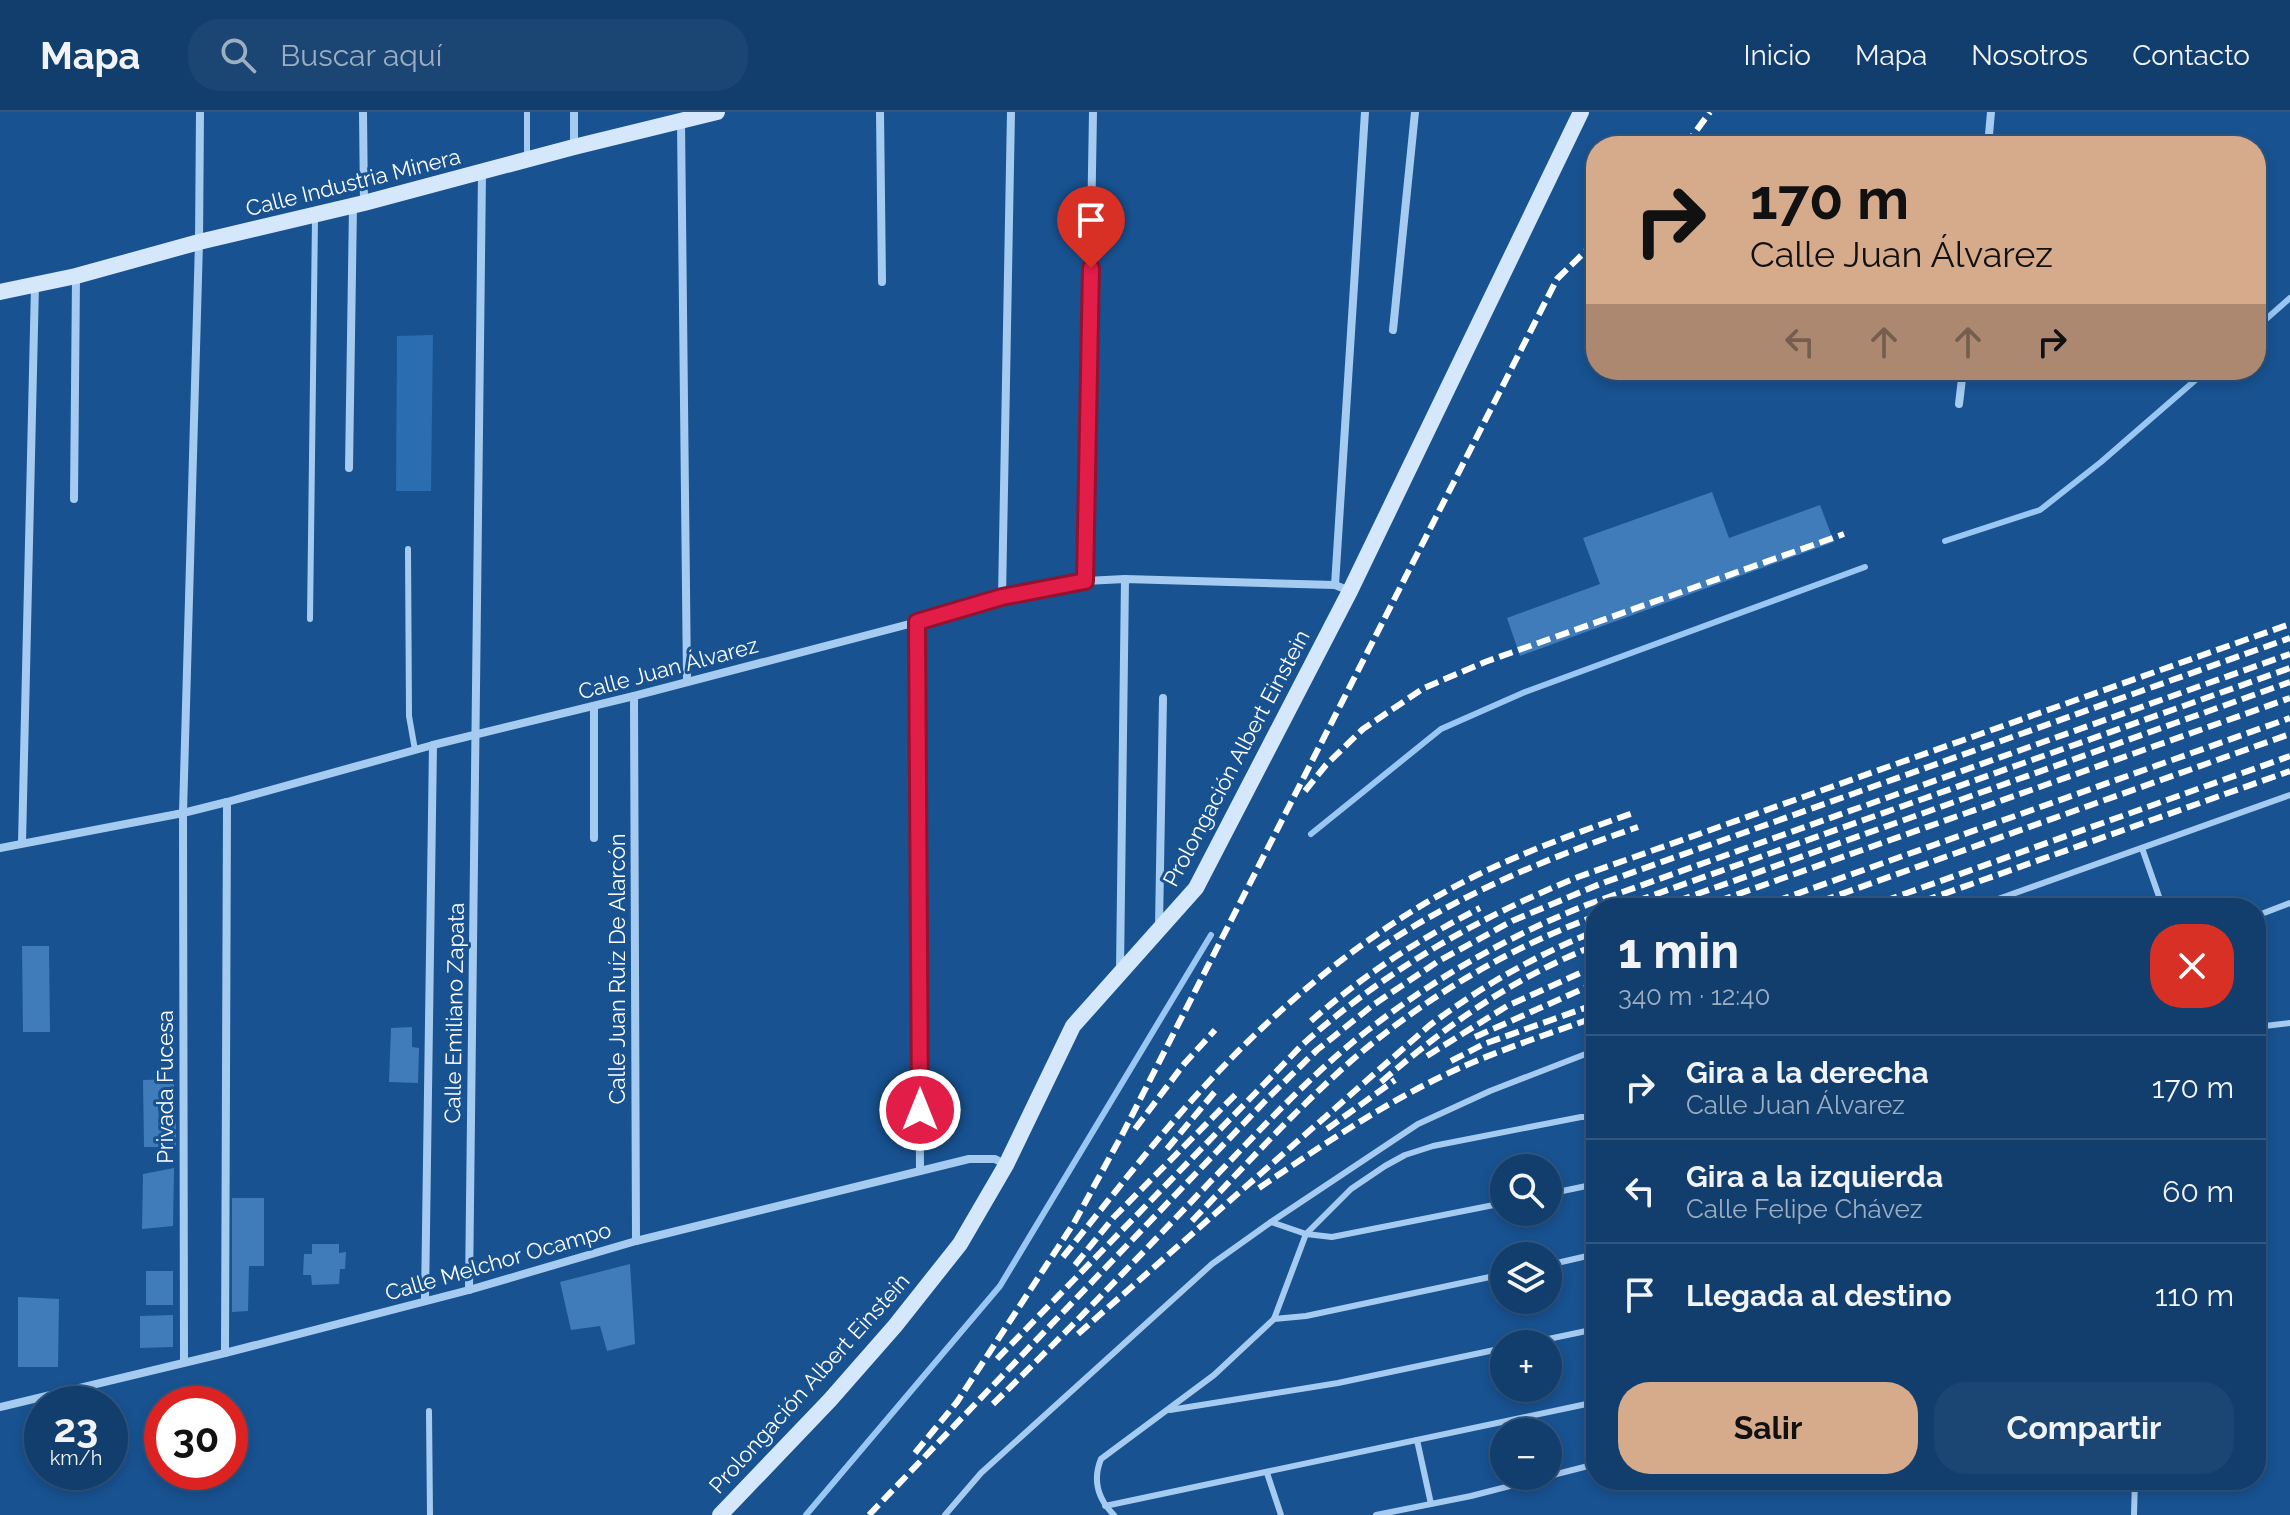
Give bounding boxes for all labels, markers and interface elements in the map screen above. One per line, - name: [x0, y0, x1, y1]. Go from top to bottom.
- search box: [188, 19, 748, 91]
- text: Mapa: [40, 33, 140, 78]
- icon: search: [216, 33, 260, 77]
- text: Buscar aquí: [280, 38, 442, 73]
- text: Inicio: [1743, 39, 1811, 72]
- text: Mapa: [1855, 39, 1927, 72]
- text: Nosotros: [1971, 39, 2088, 72]
- text: Contacto: [2132, 39, 2250, 72]
- street label: Calle Industria Minera: [243, 143, 463, 221]
- text: 170 m: [1750, 166, 1909, 232]
- icon: right: [1618, 168, 1722, 272]
- pin: [1057, 186, 1125, 268]
- icon: arrive: [1069, 198, 1113, 242]
- text: Calle Juan Álvarez: [1750, 233, 2053, 275]
- icon: left: [1778, 320, 1822, 364]
- icon: ahead: [1862, 320, 1906, 364]
- icon: ahead: [1946, 320, 1990, 364]
- icon: right: [2030, 320, 2074, 364]
- street label: Prolongación Albert Einstein: [1157, 625, 1315, 891]
- street label: Calle Juan Álvarez: [575, 631, 761, 705]
- street label: Calle Juan Ruíz De Alarcón: [604, 833, 630, 1105]
- street label: Calle Emiliano Zapata: [439, 902, 469, 1124]
- text: 1 min: [1618, 923, 1739, 979]
- button: close: [2150, 924, 2234, 1008]
- text: 340 m · 12:40: [1618, 981, 1770, 1011]
- street label: Privada Fucesa: [152, 1010, 178, 1164]
- text: Gira a la derecha: [1686, 1055, 1929, 1090]
- icon: right: [1618, 1065, 1662, 1109]
- position arrow: [878, 1068, 962, 1152]
- text: 170 m: [2152, 1070, 2234, 1105]
- text: Calle Juan Álvarez: [1686, 1090, 1905, 1120]
- map controls: [1490, 1154, 1562, 1490]
- button: search: [1490, 1154, 1562, 1226]
- text: Gira a la izquierda: [1686, 1159, 1943, 1194]
- icon: left: [1618, 1169, 1662, 1213]
- text: 60 m: [2162, 1174, 2234, 1209]
- text: Calle Felipe Chávez: [1686, 1194, 1922, 1224]
- street label: Calle Melchor Ocampo: [382, 1216, 614, 1306]
- button: layers: [1490, 1242, 1562, 1314]
- street label: Prolongación Albert Einstein: [703, 1268, 915, 1498]
- icon: arrive: [1618, 1273, 1662, 1317]
- text: Llegada al destino: [1686, 1278, 1952, 1313]
- text: 110 m: [2155, 1278, 2234, 1313]
- button: +: [1490, 1330, 1562, 1402]
- button: Salir: [1618, 1382, 1918, 1474]
- button: Compartir: [1934, 1382, 2234, 1474]
- speed limit sign: 30: [144, 1386, 248, 1490]
- text: 23: [54, 1404, 98, 1451]
- button: −: [1490, 1418, 1562, 1490]
- text: km/h: [50, 1446, 102, 1470]

